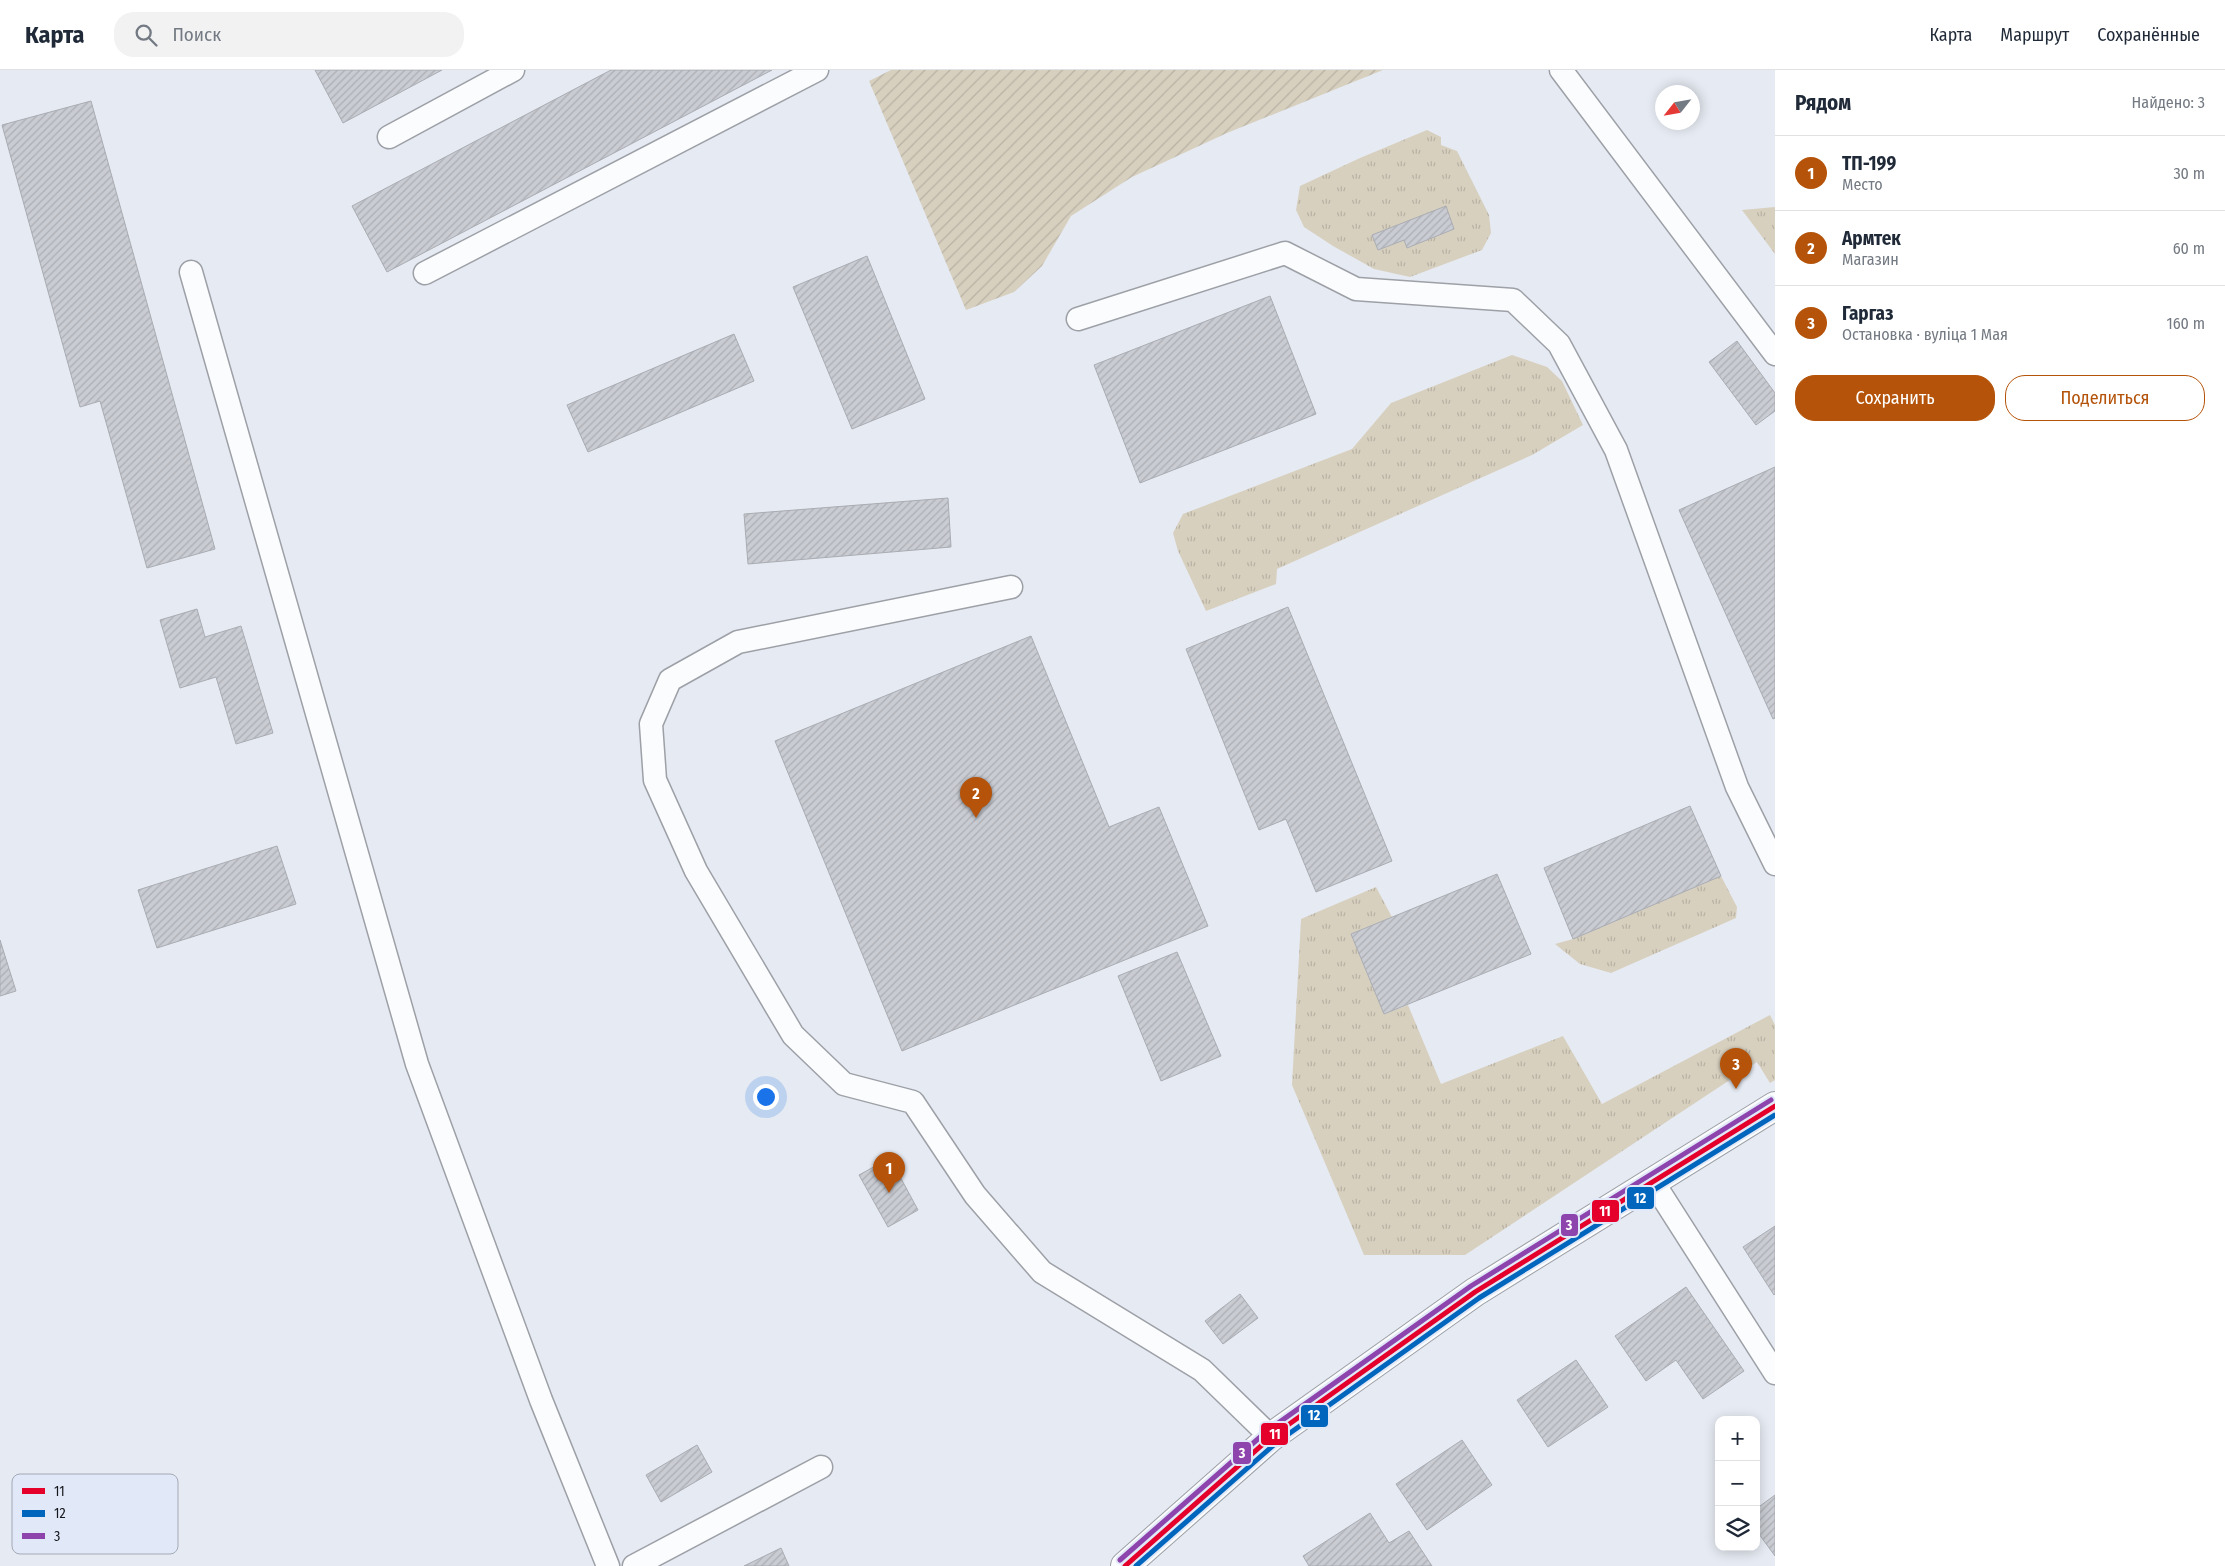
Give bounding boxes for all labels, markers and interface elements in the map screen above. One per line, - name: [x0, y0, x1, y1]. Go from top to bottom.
- search box: [114, 12, 464, 57]
- text: Карта: [25, 21, 84, 49]
- icon: search: [132, 21, 160, 49]
- text: Поиск: [172, 23, 221, 46]
- text: Карта: [1929, 24, 1972, 46]
- text: Маршрут: [2000, 24, 2069, 46]
- text: Сохранённые: [2097, 24, 2200, 46]
- north arrow: [1655, 85, 1700, 130]
- text: Рядом: [1795, 90, 1851, 116]
- text: Найдено: 3: [2132, 93, 2205, 112]
- text: ТП-199: [1842, 152, 1896, 175]
- text: 1: [1808, 164, 1814, 183]
- text: 30 m: [2173, 164, 2205, 183]
- text: Место: [1842, 175, 1883, 194]
- text: Армтек: [1842, 227, 1901, 250]
- text: 2: [1807, 239, 1815, 258]
- text: 60 m: [2173, 239, 2205, 258]
- text: Магазин: [1842, 250, 1899, 269]
- text: Гаргаз: [1842, 302, 1893, 325]
- text: 3: [1807, 314, 1815, 333]
- text: 160 m: [2166, 314, 2205, 333]
- text: Остановка · вуліца 1 Мая: [1842, 325, 2008, 344]
- button: Сохранить: [1795, 375, 1995, 421]
- button: Поделиться: [2005, 375, 2205, 421]
- pin: 2: [960, 777, 992, 818]
- pin: 3: [1720, 1048, 1752, 1089]
- your location: [753, 1084, 779, 1110]
- pin: 1: [873, 1152, 905, 1193]
- line badge: 12: [1626, 1186, 1655, 1210]
- text: 12: [1634, 1190, 1647, 1207]
- line badge: 11: [1591, 1199, 1620, 1223]
- text: 11: [1599, 1203, 1611, 1220]
- line badge: 3: [1560, 1213, 1579, 1237]
- text: 3: [1565, 1217, 1573, 1234]
- line badge: 12: [1300, 1404, 1329, 1428]
- text: 12: [1308, 1407, 1321, 1424]
- map controls: [1715, 1416, 1760, 1551]
- button: +: [1715, 1416, 1760, 1461]
- line badge: 11: [1260, 1422, 1289, 1446]
- text: 11: [1269, 1426, 1281, 1443]
- line badge: 3: [1232, 1441, 1252, 1465]
- text: 3: [1238, 1445, 1246, 1462]
- button: −: [1715, 1461, 1760, 1506]
- legend: [12, 1474, 178, 1554]
- text: 11: [54, 1483, 65, 1500]
- text: 12: [54, 1505, 66, 1522]
- button: layers: [1715, 1506, 1760, 1551]
- text: 3: [54, 1528, 60, 1545]

